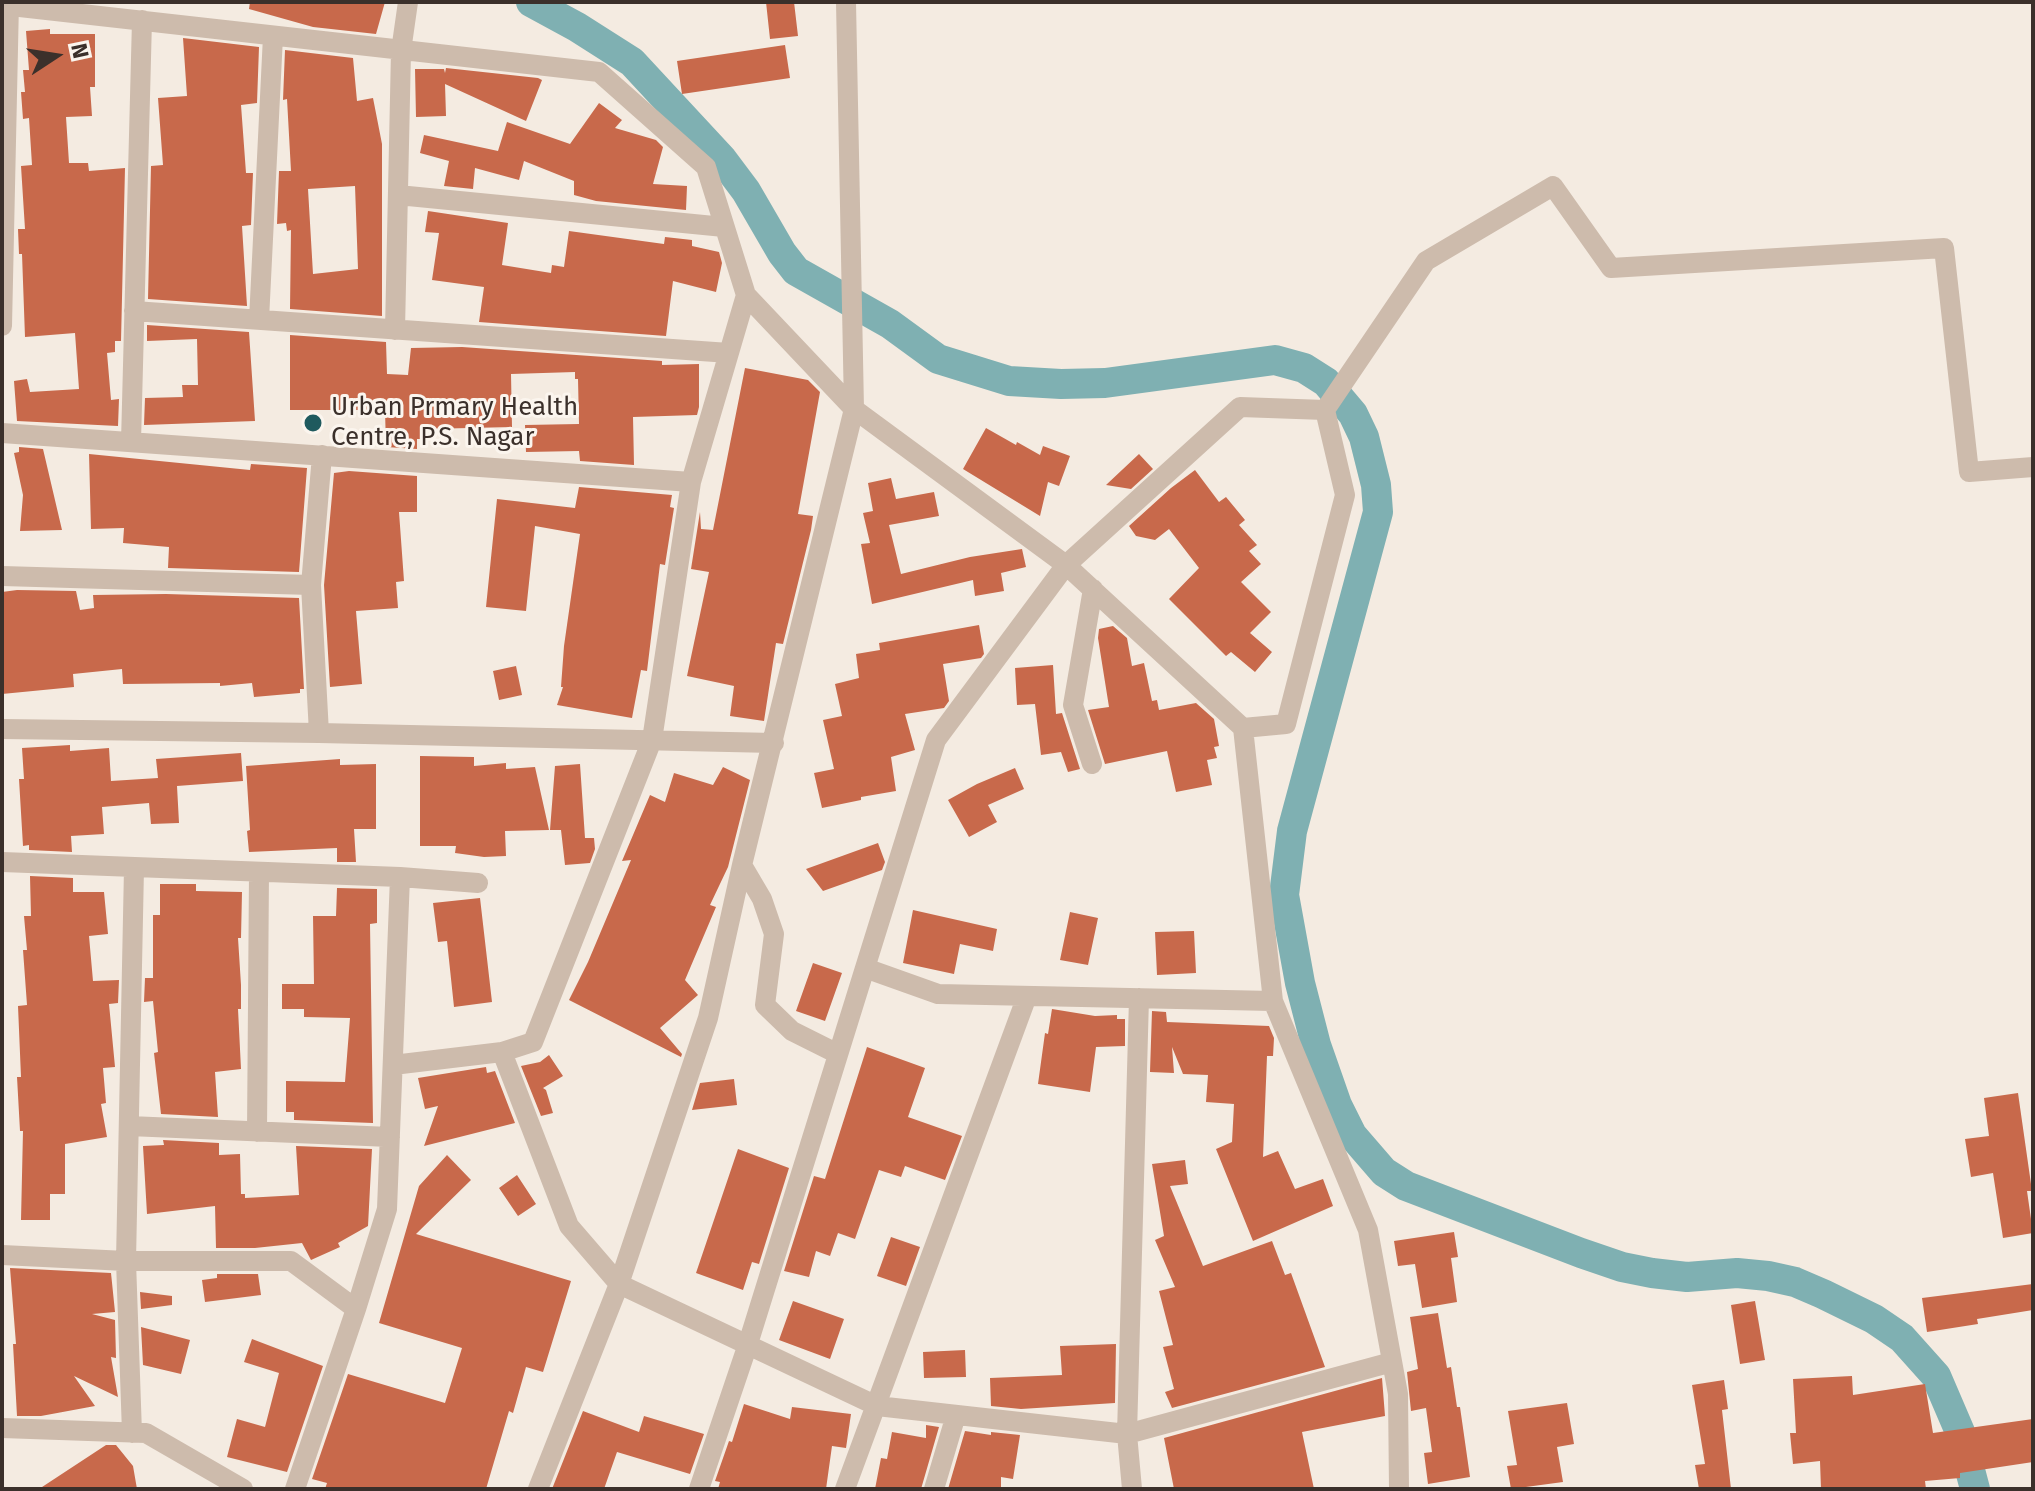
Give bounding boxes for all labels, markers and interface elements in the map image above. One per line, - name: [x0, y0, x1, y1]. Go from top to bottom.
- north arrow: [16, 16, 96, 96]
- text: N: [65, 41, 95, 61]
- place label: Urban Prmary Health Centre, P.S. Nagar: [331, 392, 578, 454]
- marker: Urban Prmary Health Centre, P.S. Nagar: [302, 412, 324, 434]

